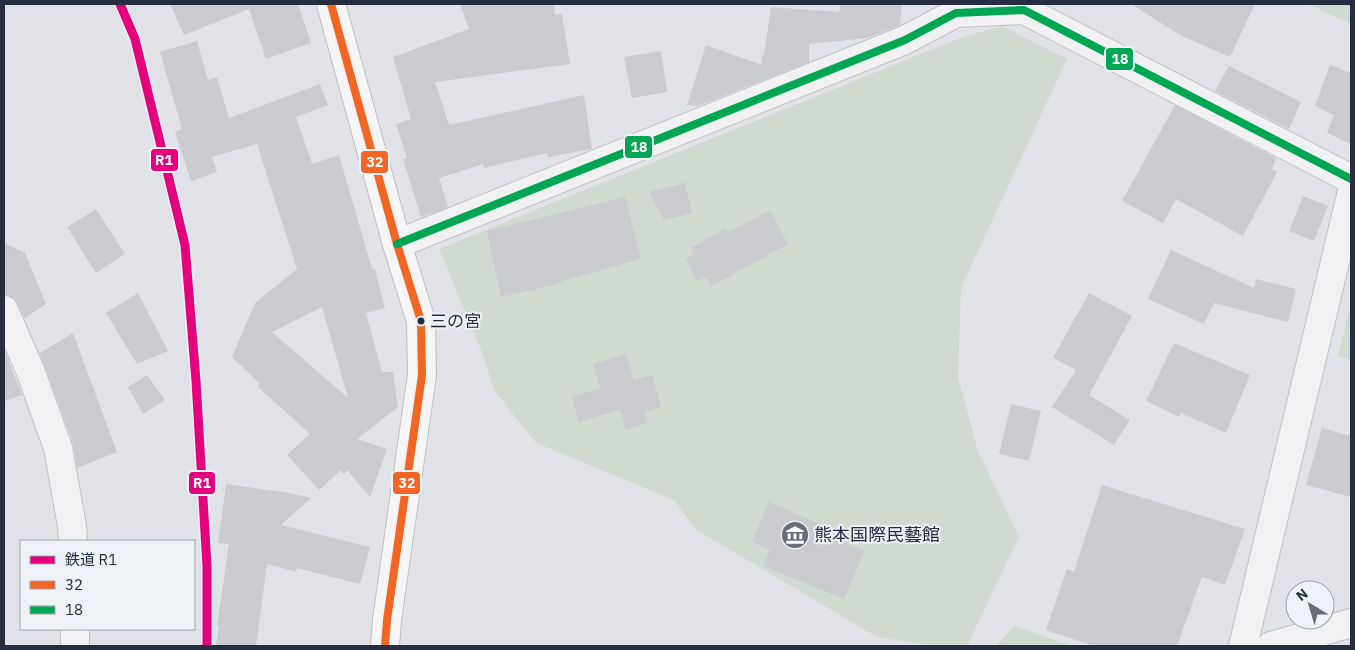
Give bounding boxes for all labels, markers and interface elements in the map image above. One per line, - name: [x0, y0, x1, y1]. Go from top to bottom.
- line badge: 18: [1105, 47, 1134, 71]
- text: 18: [1112, 50, 1128, 68]
- line badge: 18: [624, 135, 653, 159]
- text: 18: [631, 138, 647, 156]
- line badge: R1: [150, 148, 179, 172]
- line badge: 32: [360, 150, 389, 174]
- text: R1: [155, 151, 174, 169]
- text: 32: [367, 153, 383, 171]
- place label: 三の宮: [430, 310, 481, 332]
- marker: 三の宮: [416, 316, 426, 326]
- line badge: R1: [188, 471, 216, 495]
- line badge: 32: [392, 471, 421, 495]
- text: R1: [193, 474, 212, 492]
- text: 32: [399, 474, 415, 492]
- museum icon: 熊本国際民藝館: [780, 520, 810, 550]
- place label: 熊本国際民藝館: [814, 523, 940, 546]
- legend: [20, 540, 195, 630]
- text: 鉄道 R1: [65, 550, 117, 569]
- text: 32: [65, 575, 83, 594]
- north arrow: [1285, 580, 1335, 630]
- text: N: [1292, 585, 1312, 605]
- text: 18: [65, 600, 83, 619]

